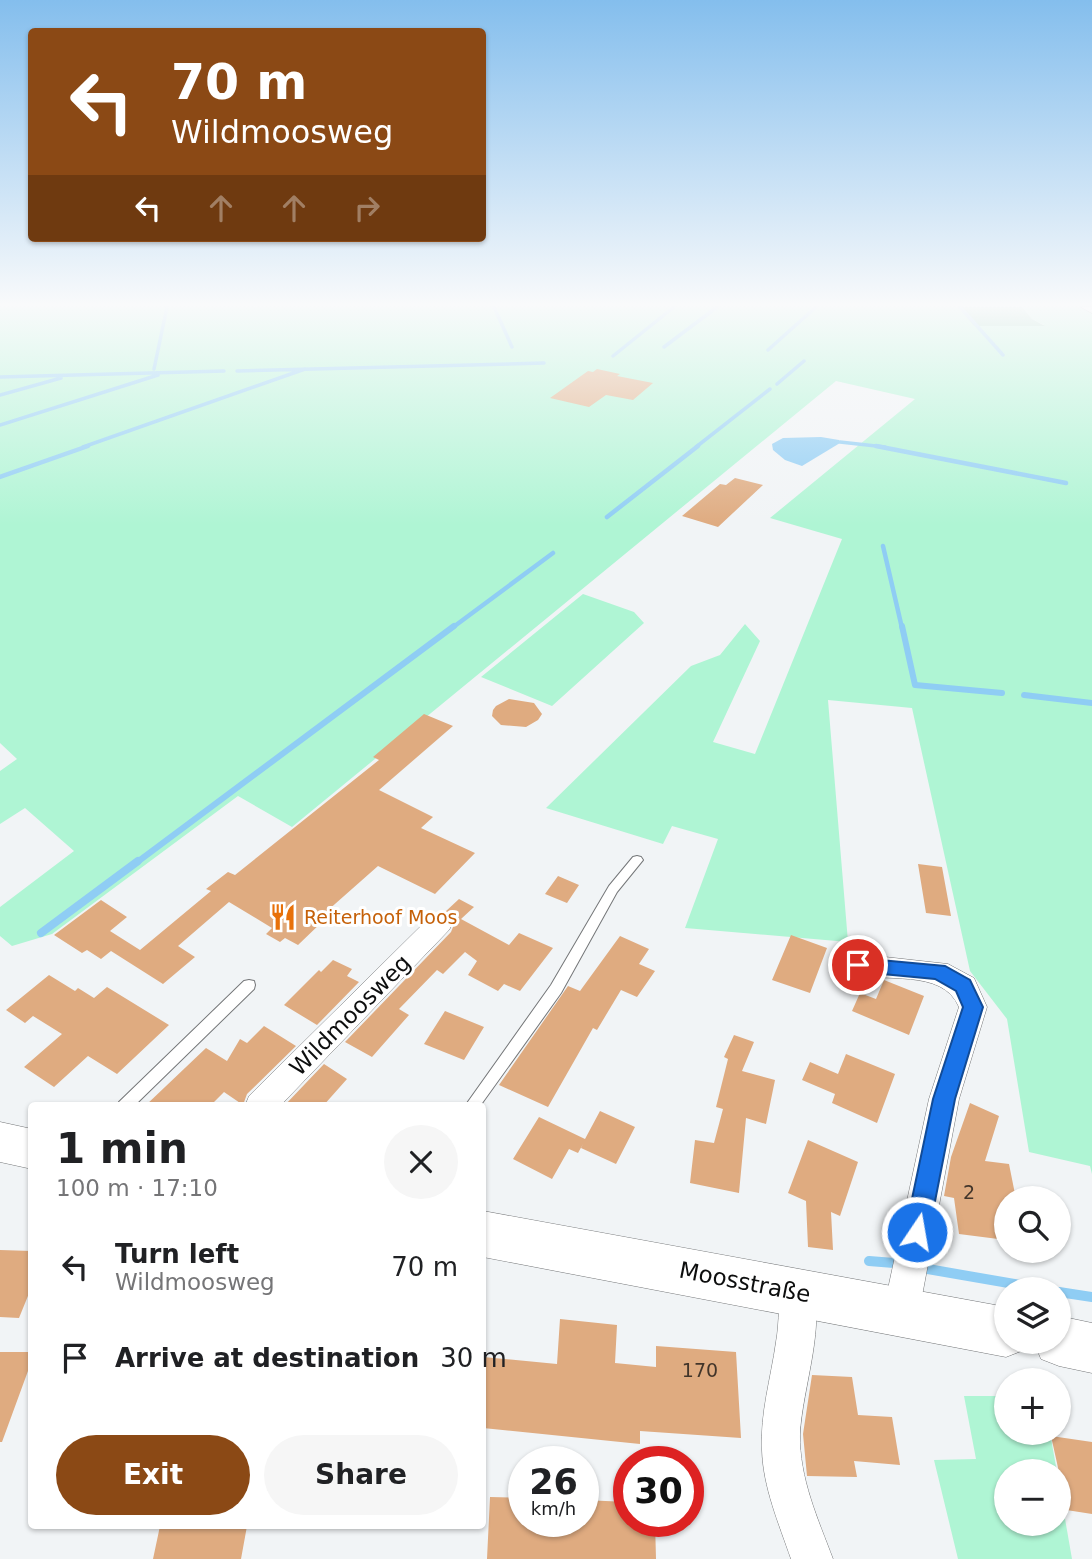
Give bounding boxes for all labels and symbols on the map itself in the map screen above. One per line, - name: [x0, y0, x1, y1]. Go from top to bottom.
- restaurant icon: Reiterhoof Moos: [268, 902, 298, 932]
- place label: Reiterhoof Moos: [304, 906, 458, 928]
- pin: [828, 935, 888, 995]
- street label: Wildmoosweg: [284, 949, 416, 1081]
- house number: 2: [963, 1181, 975, 1203]
- position arrow: [880, 1195, 954, 1269]
- street label: Moosstraße: [677, 1257, 813, 1307]
- house number: 170: [682, 1359, 718, 1381]
- speed limit sign: 30: [613, 1446, 704, 1537]

